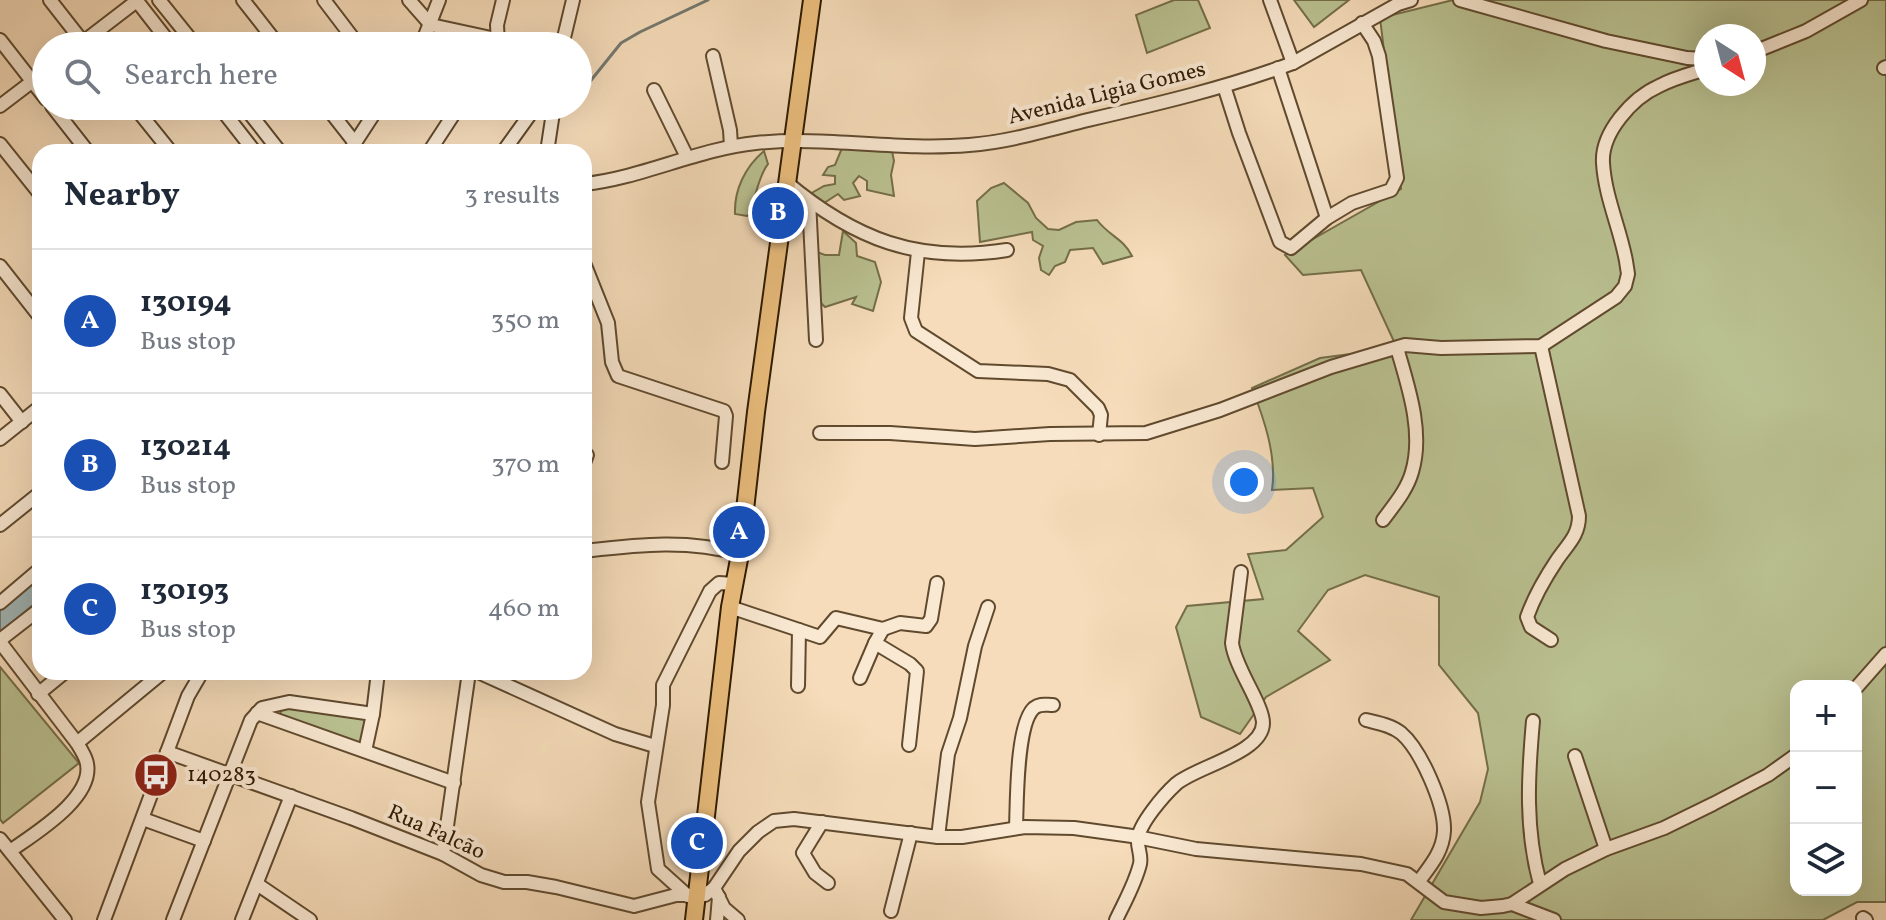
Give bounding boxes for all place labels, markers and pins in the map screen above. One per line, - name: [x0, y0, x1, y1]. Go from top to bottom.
- pin: B: [752, 183, 804, 243]
- pin: A: [713, 502, 765, 562]
- bus stop icon: 140283: [132, 751, 180, 799]
- place label: 140283: [187, 760, 256, 791]
- pin: C: [671, 813, 723, 873]

